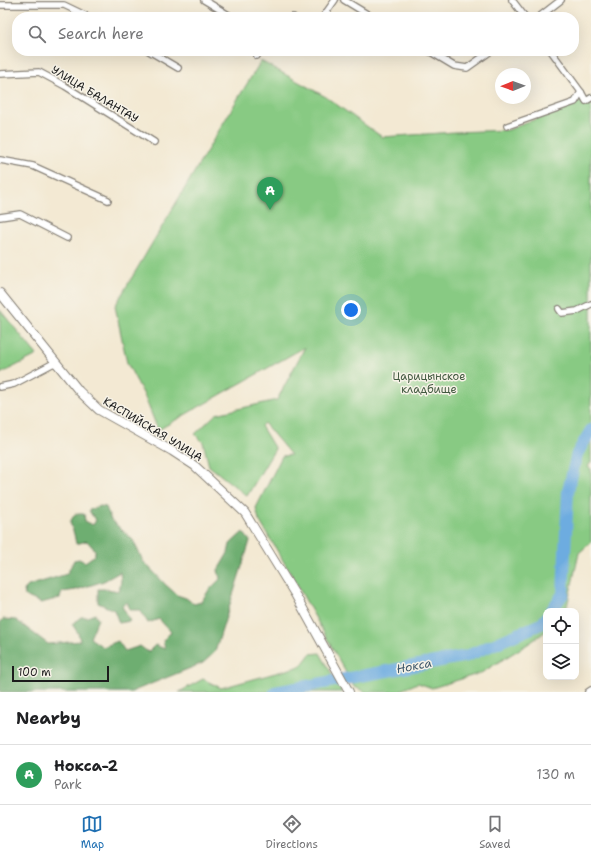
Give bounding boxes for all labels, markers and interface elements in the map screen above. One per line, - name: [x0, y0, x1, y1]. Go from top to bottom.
- search box: [12, 12, 579, 56]
- icon: search: [26, 23, 48, 45]
- text: Search here: [58, 24, 144, 44]
- street label: УЛИЦА БАЛАНТАУ: [48, 62, 141, 126]
- north arrow: [495, 68, 531, 104]
- pin: A: [257, 177, 283, 210]
- your location: [341, 300, 361, 320]
- park label: Царицынское кладбище: [393, 369, 466, 397]
- street label: КАСПИЙСКАЯ УЛИЦА: [100, 393, 206, 465]
- map controls: [543, 608, 579, 680]
- button: locate: [543, 608, 579, 644]
- button: layers: [543, 644, 579, 680]
- water label: Нокса: [395, 655, 433, 677]
- scale bar: [12, 664, 109, 683]
- text: 100 m: [18, 665, 51, 680]
- text: Nearby: [16, 707, 81, 729]
- text: Нокса-2: [54, 756, 118, 776]
- text: A: [24, 766, 34, 783]
- text: 130 m: [537, 766, 575, 783]
- text: Park: [54, 776, 82, 793]
- tab: Map: [81, 813, 104, 852]
- tab: Directions: [265, 813, 318, 852]
- tab: Saved: [479, 813, 510, 852]

